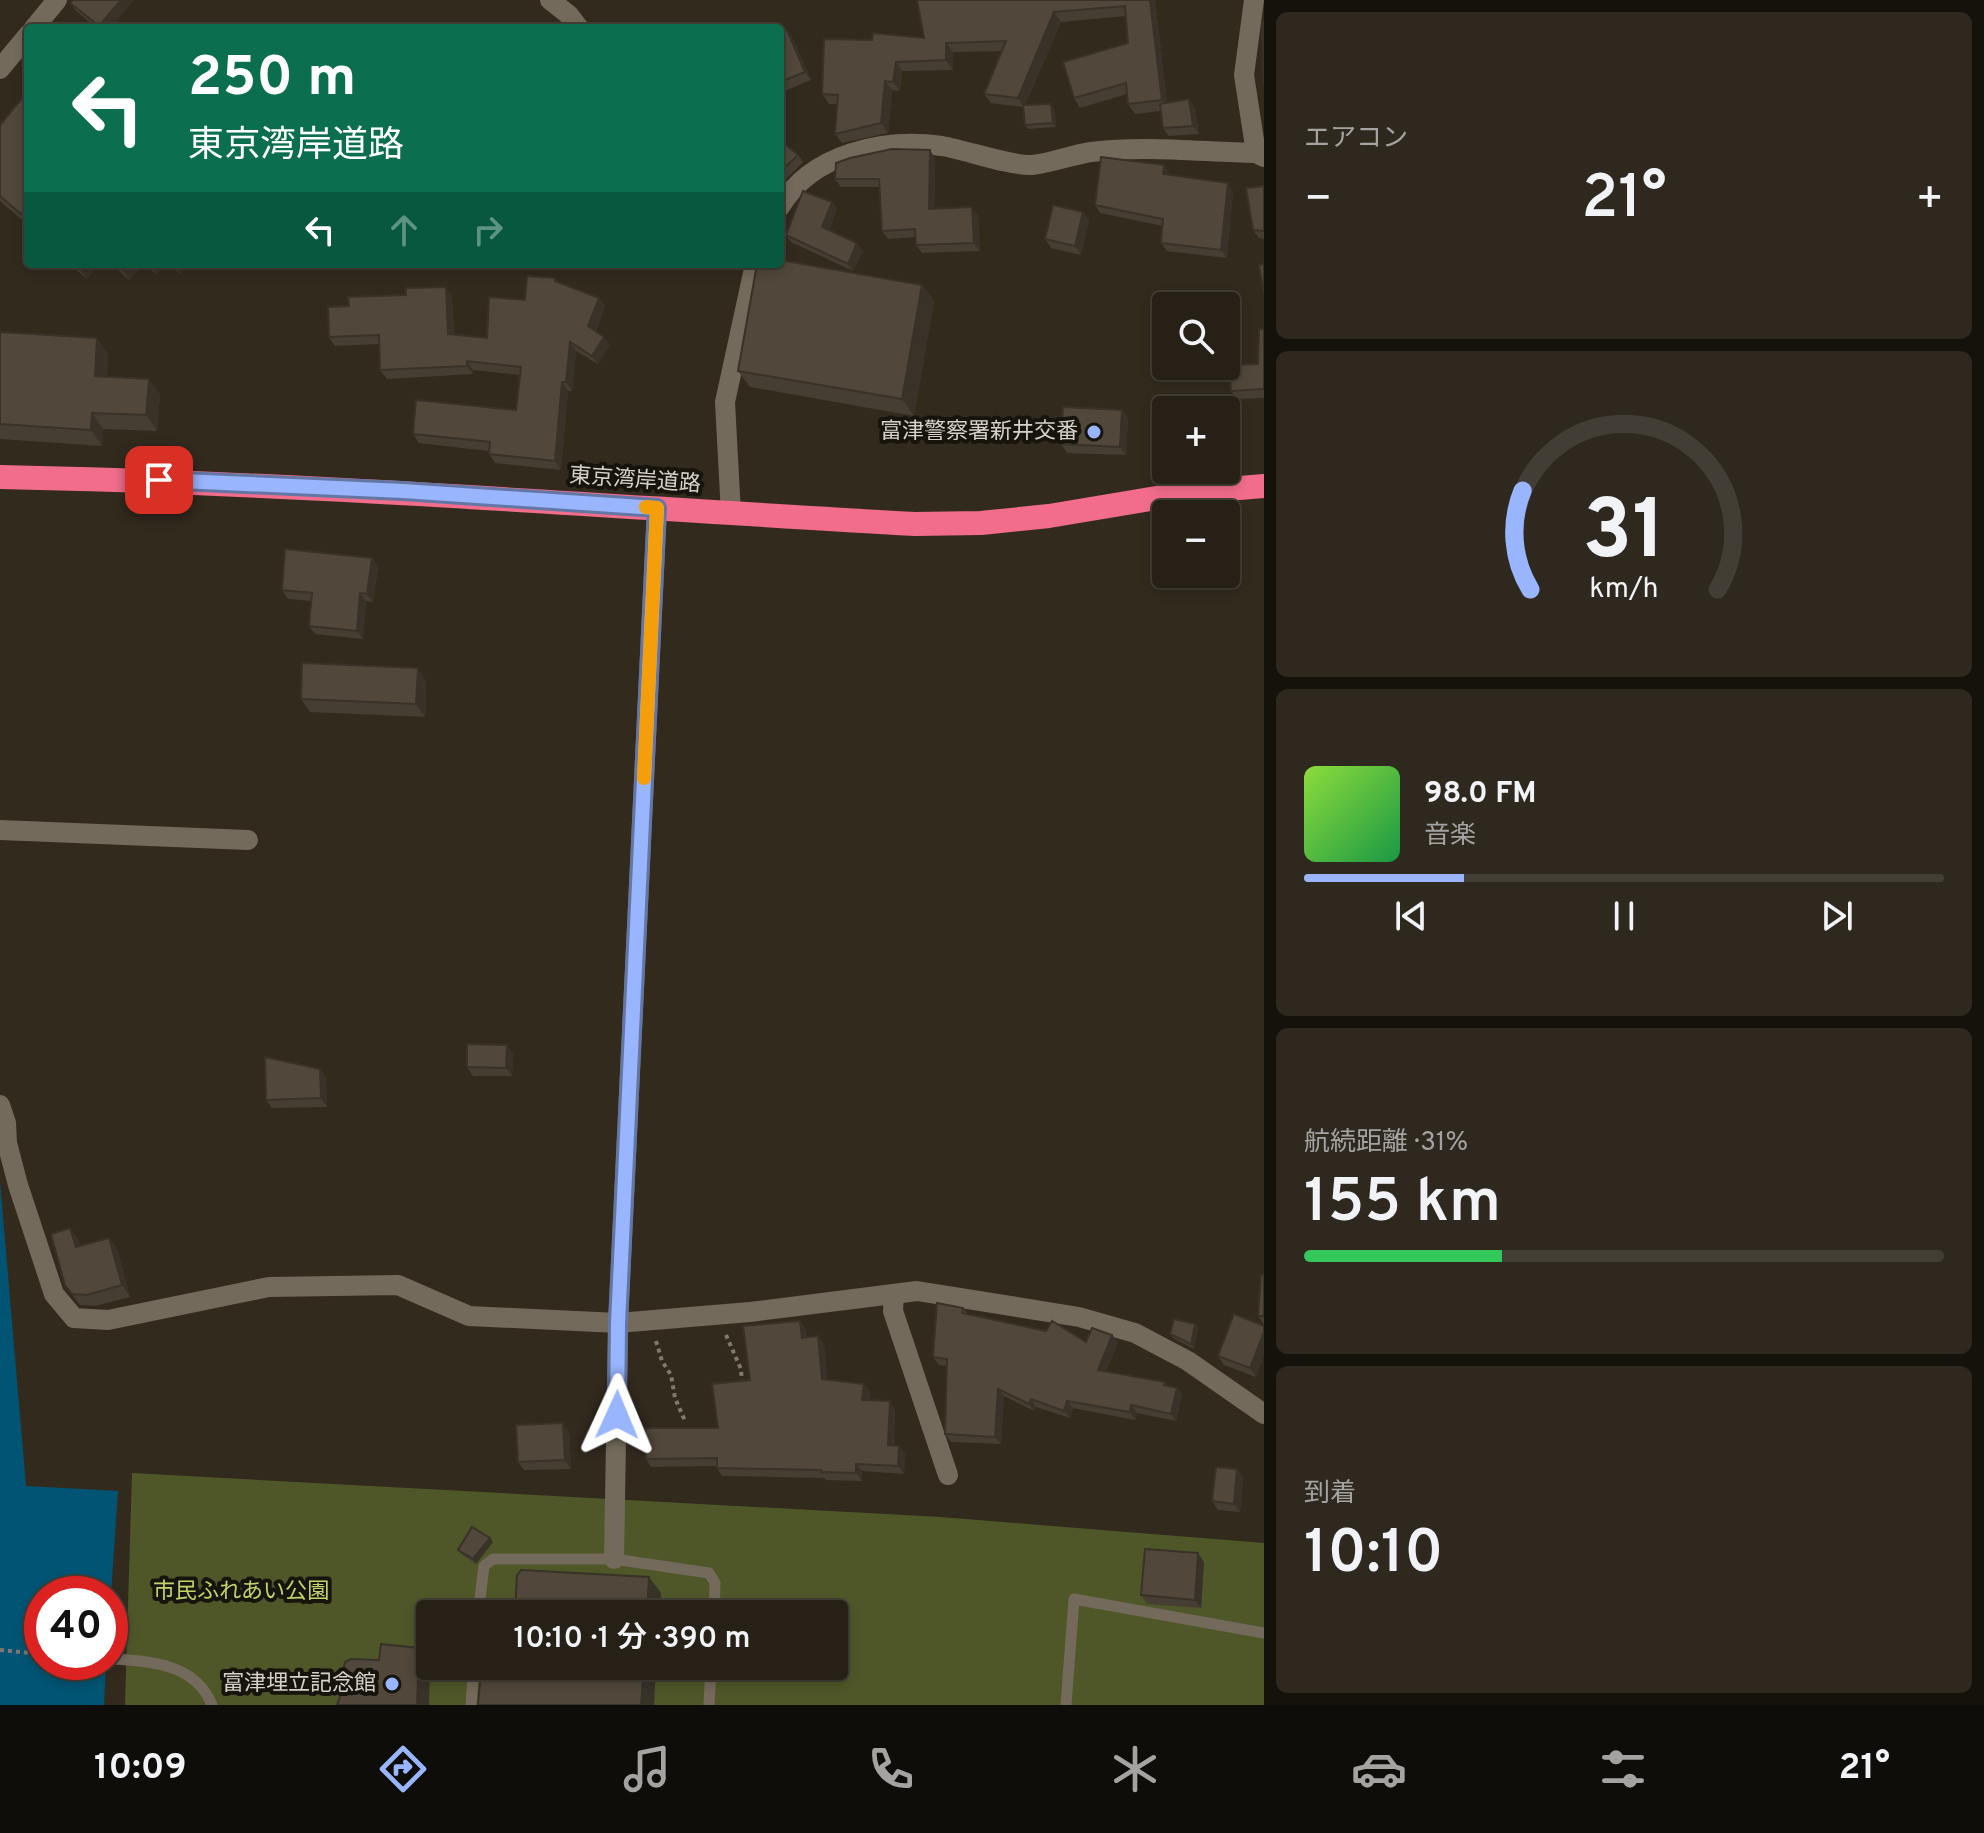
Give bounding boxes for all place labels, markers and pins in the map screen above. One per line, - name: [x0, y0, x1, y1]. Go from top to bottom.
- place label: 富津警察署新井交番: [880, 419, 1078, 446]
- marker: 富津警察署新井交番: [1085, 423, 1103, 441]
- pin: [125, 446, 193, 514]
- place label: 富津埋立記念館: [222, 1671, 376, 1698]
- marker: 富津埋立記念館: [383, 1675, 401, 1693]

